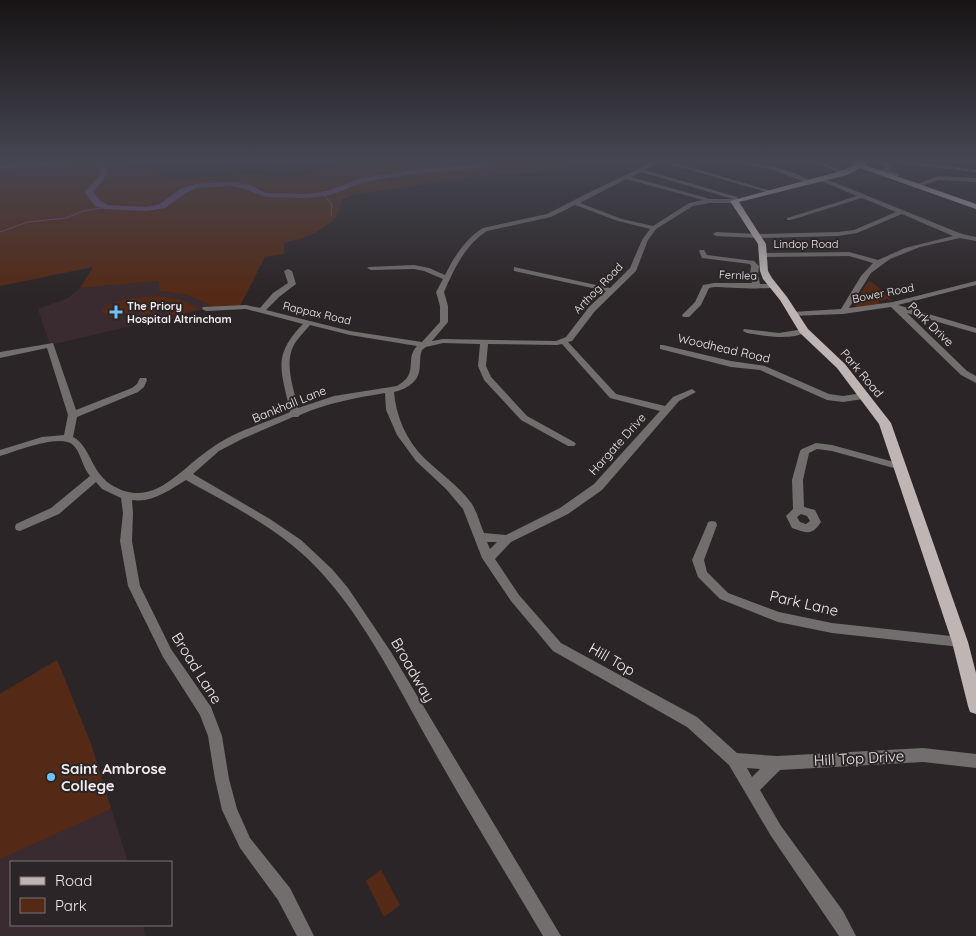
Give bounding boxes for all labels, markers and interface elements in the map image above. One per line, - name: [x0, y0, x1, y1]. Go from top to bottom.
- street label: Lindop Road: [774, 237, 838, 251]
- street label: Arthog Road: [570, 260, 626, 316]
- street label: Fernlea: [719, 267, 757, 283]
- street label: Bower Road: [851, 280, 915, 306]
- street label: Rappax Road: [281, 298, 353, 328]
- place label: The Priory Hospital Altrincham: [127, 299, 232, 326]
- street label: Park Drive: [905, 299, 957, 350]
- marker: The Priory Hospital Altrincham: [109, 305, 123, 319]
- street label: Woodhead Road: [676, 330, 772, 366]
- street label: Park Road: [837, 346, 887, 400]
- street label: Bankhall Lane: [250, 382, 328, 426]
- street label: Hargate Drive: [585, 410, 649, 478]
- street label: Park Lane: [768, 586, 840, 620]
- street label: Broad Lane: [168, 629, 226, 707]
- street label: Broadway: [387, 634, 439, 706]
- street label: Hill Top: [585, 638, 639, 680]
- street label: Hill Top Drive: [813, 746, 905, 770]
- place label: Saint Ambrose College: [61, 759, 167, 795]
- marker: Saint Ambrose College: [45, 771, 57, 783]
- legend: [10, 861, 172, 926]
- text: Road: [55, 871, 92, 890]
- text: Park: [55, 896, 87, 915]

